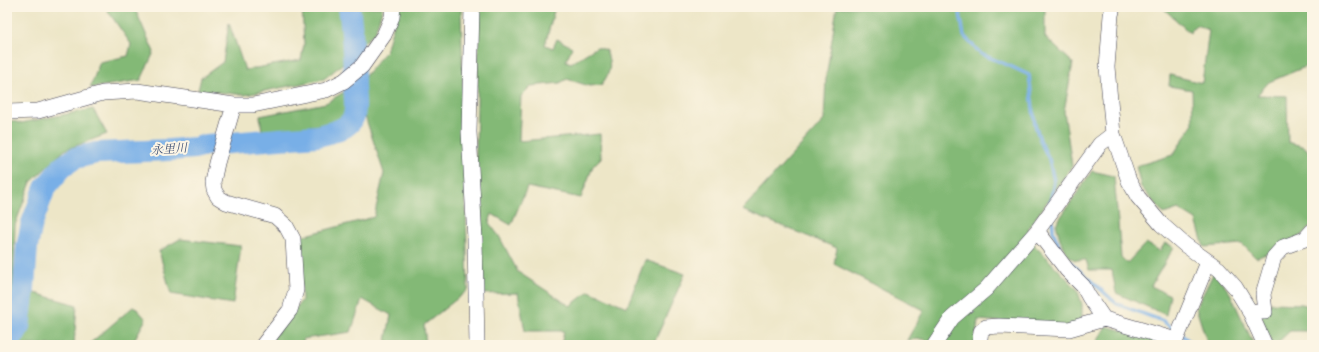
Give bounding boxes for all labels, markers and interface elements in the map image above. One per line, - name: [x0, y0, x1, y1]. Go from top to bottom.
- water label: 永里川: [150, 140, 190, 158]

